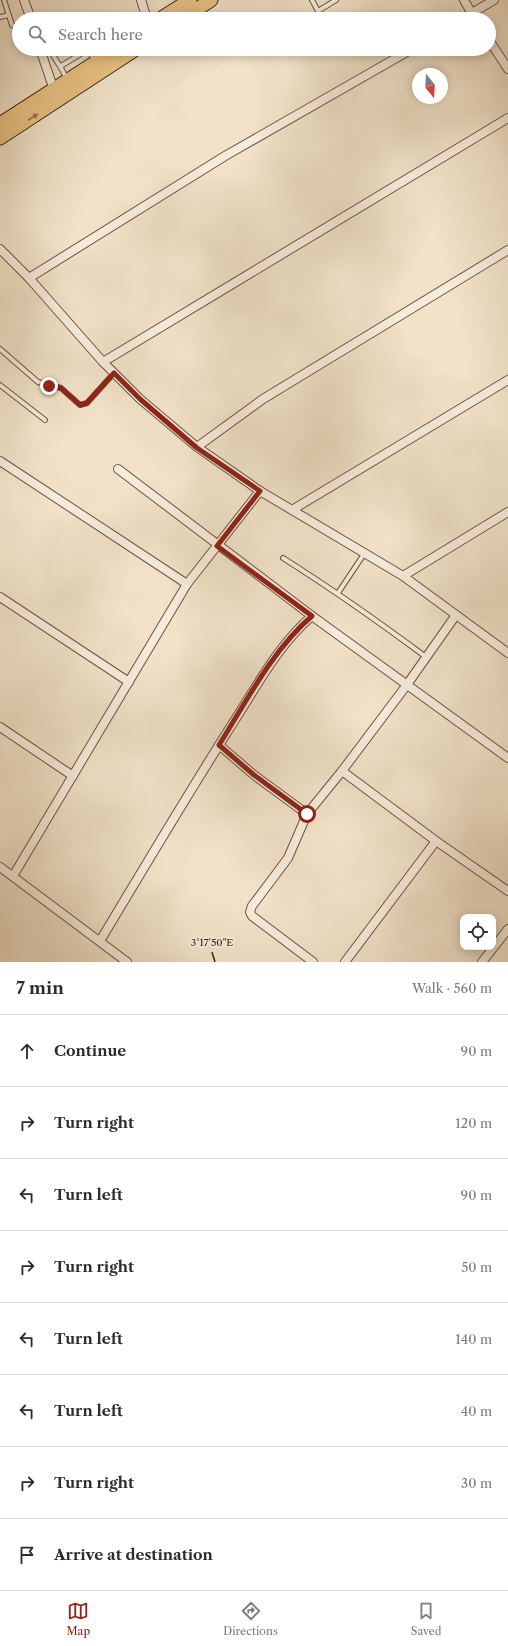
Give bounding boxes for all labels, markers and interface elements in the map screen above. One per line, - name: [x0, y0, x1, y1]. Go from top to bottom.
- search box: [12, 12, 496, 56]
- icon: search: [26, 23, 48, 45]
- text: Search here: [58, 25, 143, 44]
- north arrow: [412, 68, 448, 104]
- one-way arrow: [28, 113, 38, 121]
- route end: [40, 377, 58, 395]
- route start: [298, 805, 316, 823]
- map controls: [460, 914, 496, 950]
- button: locate: [460, 914, 496, 950]
- text: 3°17'50"E: [191, 936, 233, 949]
- text: 7 min: [16, 978, 64, 998]
- text: Walk · 560 m: [412, 980, 492, 996]
- icon: ahead: [16, 1040, 38, 1062]
- text: Continue: [54, 1041, 126, 1060]
- text: 90 m: [461, 1043, 492, 1059]
- icon: right: [16, 1112, 38, 1134]
- text: Turn right: [54, 1113, 134, 1132]
- text: 120 m: [455, 1115, 492, 1131]
- icon: left: [16, 1184, 38, 1206]
- text: Turn left: [54, 1185, 123, 1204]
- text: 90 m: [461, 1187, 492, 1203]
- icon: right: [16, 1256, 38, 1278]
- text: Turn right: [54, 1257, 134, 1276]
- text: 50 m: [461, 1259, 492, 1275]
- icon: left: [16, 1328, 38, 1350]
- text: Turn left: [54, 1329, 123, 1348]
- text: 140 m: [455, 1331, 492, 1347]
- icon: left: [16, 1400, 38, 1422]
- text: Turn left: [54, 1401, 123, 1420]
- text: 40 m: [461, 1403, 492, 1419]
- icon: right: [16, 1472, 38, 1494]
- text: Turn right: [54, 1473, 134, 1492]
- text: 30 m: [461, 1475, 492, 1491]
- icon: arrive: [16, 1544, 38, 1566]
- text: Arrive at destination: [54, 1545, 213, 1564]
- tab: Map: [67, 1600, 90, 1638]
- tab: Directions: [223, 1600, 278, 1638]
- tab: Saved: [411, 1600, 441, 1638]

